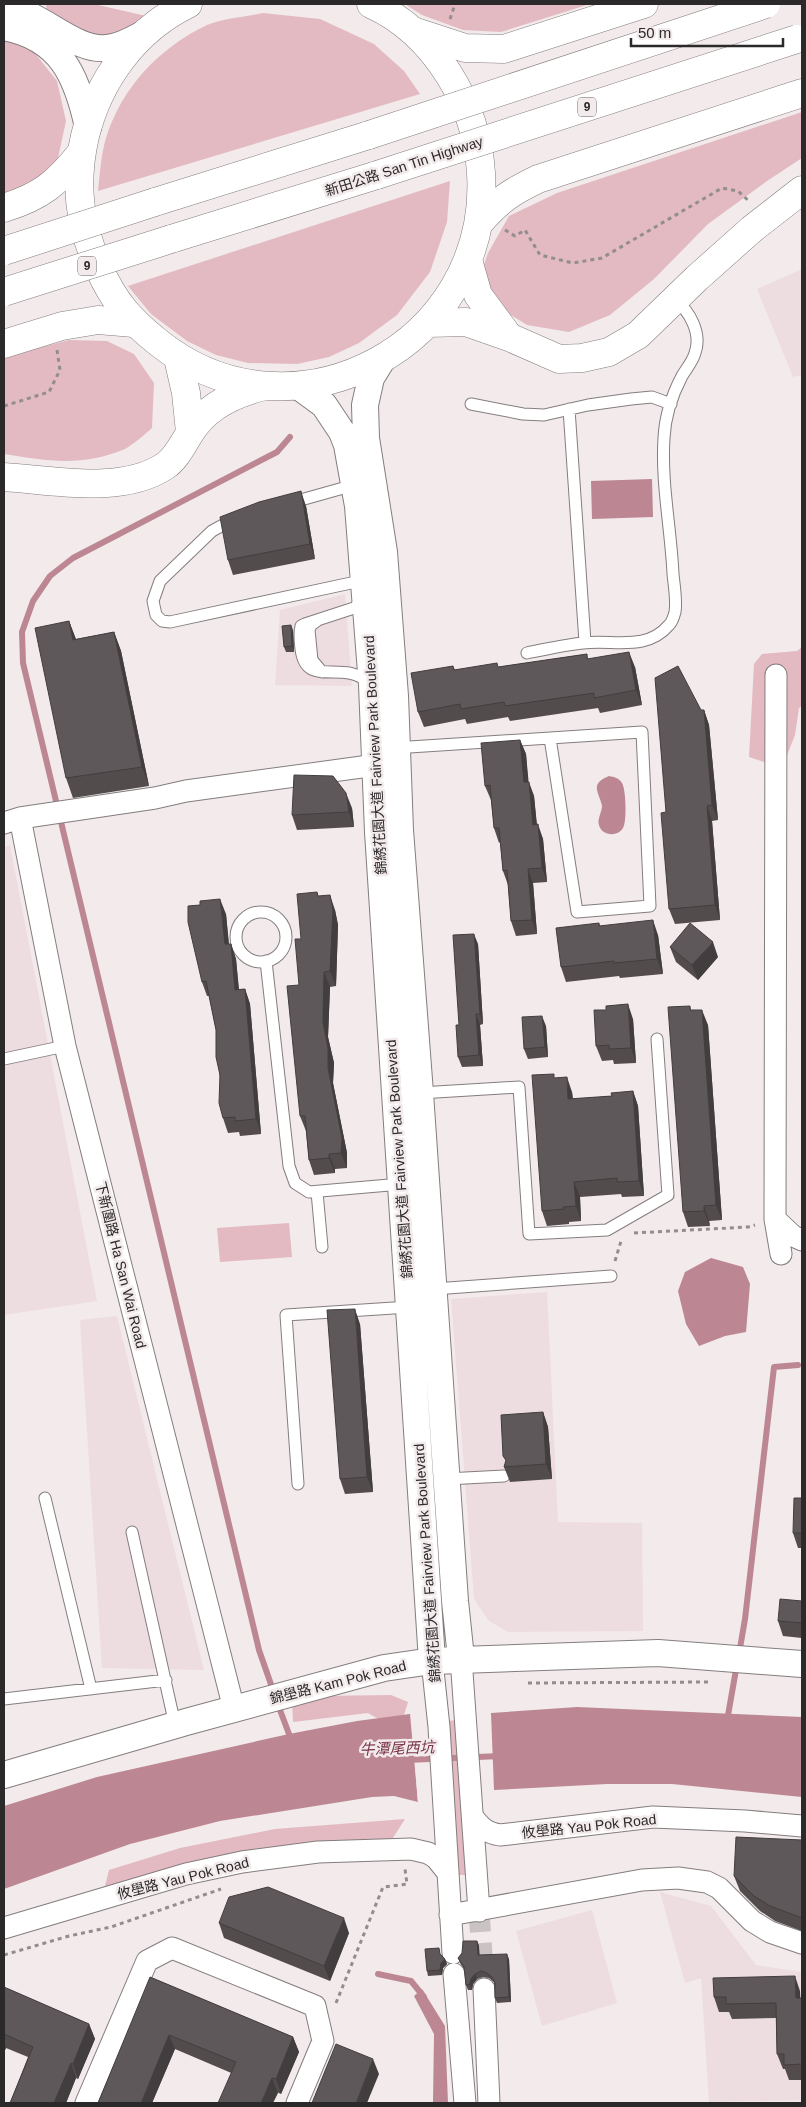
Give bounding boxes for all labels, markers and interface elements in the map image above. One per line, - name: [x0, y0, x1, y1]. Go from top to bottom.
- scale bar: [631, 15, 784, 47]
- text: 50 m: [638, 24, 671, 41]
- road number: 9: [578, 98, 596, 116]
- street label: 新田公路 San Tin Highway: [323, 133, 485, 199]
- road number: 9: [78, 256, 96, 276]
- street label: 錦綉花園大道 Fairview Park Boulevard: [361, 635, 389, 875]
- street label: 錦綉花園大道 Fairview Park Boulevard: [383, 1039, 415, 1279]
- street label: 下新圍路 Ha San Wai Road: [93, 1180, 149, 1350]
- street label: 錦綉花園大道 Fairview Park Boulevard: [411, 1443, 443, 1683]
- street label: 錦壆路 Kam Pok Road: [268, 1657, 408, 1707]
- water label: 牛潭尾西坑: [359, 1738, 437, 1758]
- street label: 攸壆路 Yau Pok Road: [521, 1811, 657, 1841]
- street label: 攸壆路 Yau Pok Road: [116, 1854, 250, 1902]

